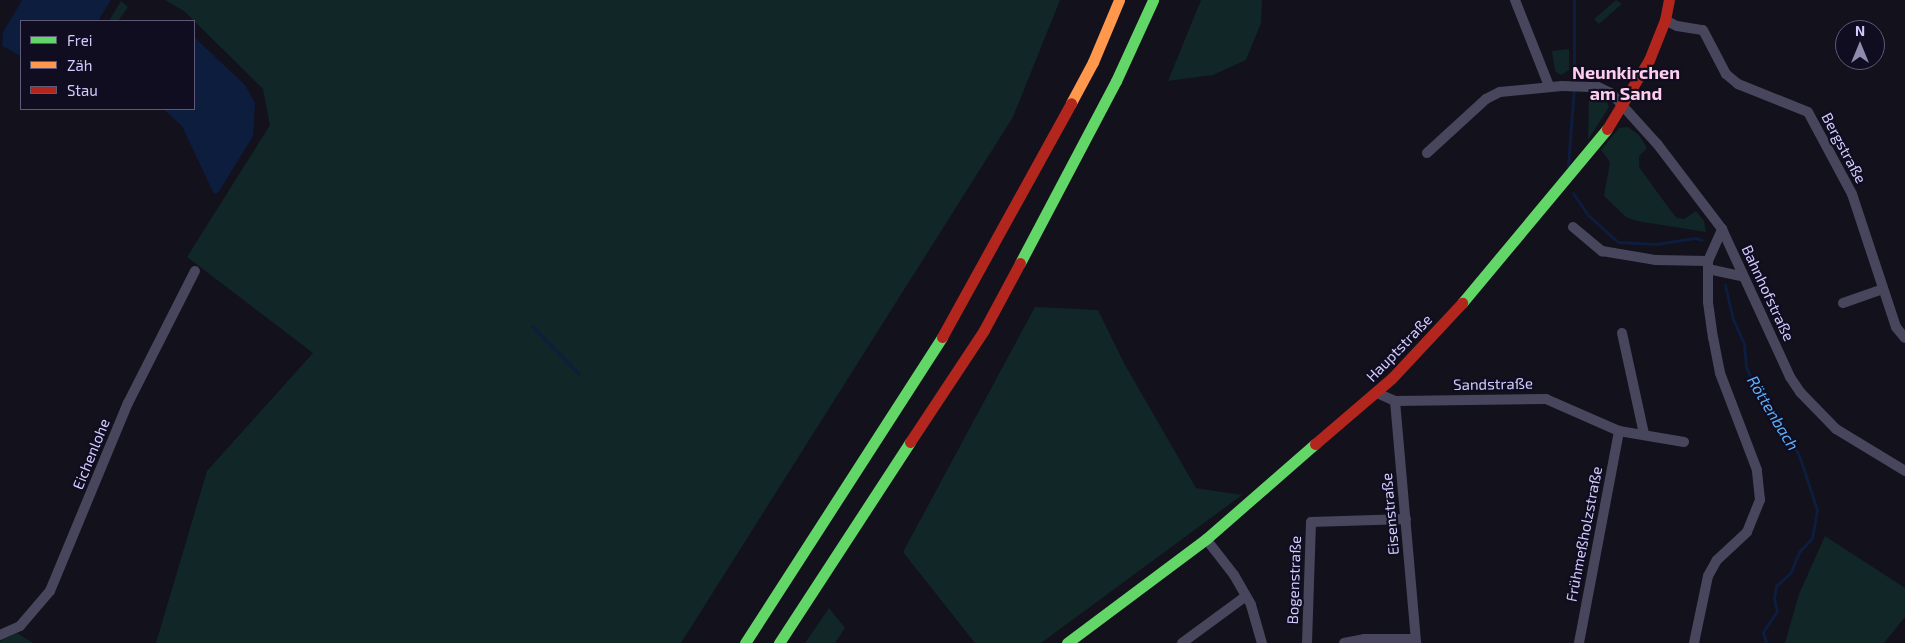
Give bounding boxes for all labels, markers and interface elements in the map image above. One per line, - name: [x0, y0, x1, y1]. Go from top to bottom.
- legend: [20, 20, 195, 110]
- north arrow: [1835, 20, 1885, 70]
- text: N: [1855, 22, 1865, 39]
- text: Frei: [67, 31, 92, 49]
- text: Zäh: [67, 56, 92, 74]
- district label: Neunkirchen am Sand: [1572, 62, 1680, 104]
- text: Stau: [67, 81, 98, 99]
- street label: Bergstraße: [1818, 110, 1870, 186]
- street label: Bahnhofstraße: [1738, 242, 1798, 344]
- street label: Hauptstraße: [1362, 310, 1436, 386]
- water label: Röttenbach: [1743, 372, 1803, 454]
- street label: Sandstraße: [1453, 374, 1533, 394]
- street label: Eichenlohe: [69, 416, 113, 492]
- street label: Frühmeßholzstraße: [1562, 465, 1606, 603]
- street label: Eisenstraße: [1377, 472, 1403, 556]
- street label: Bogenstraße: [1283, 535, 1305, 625]

